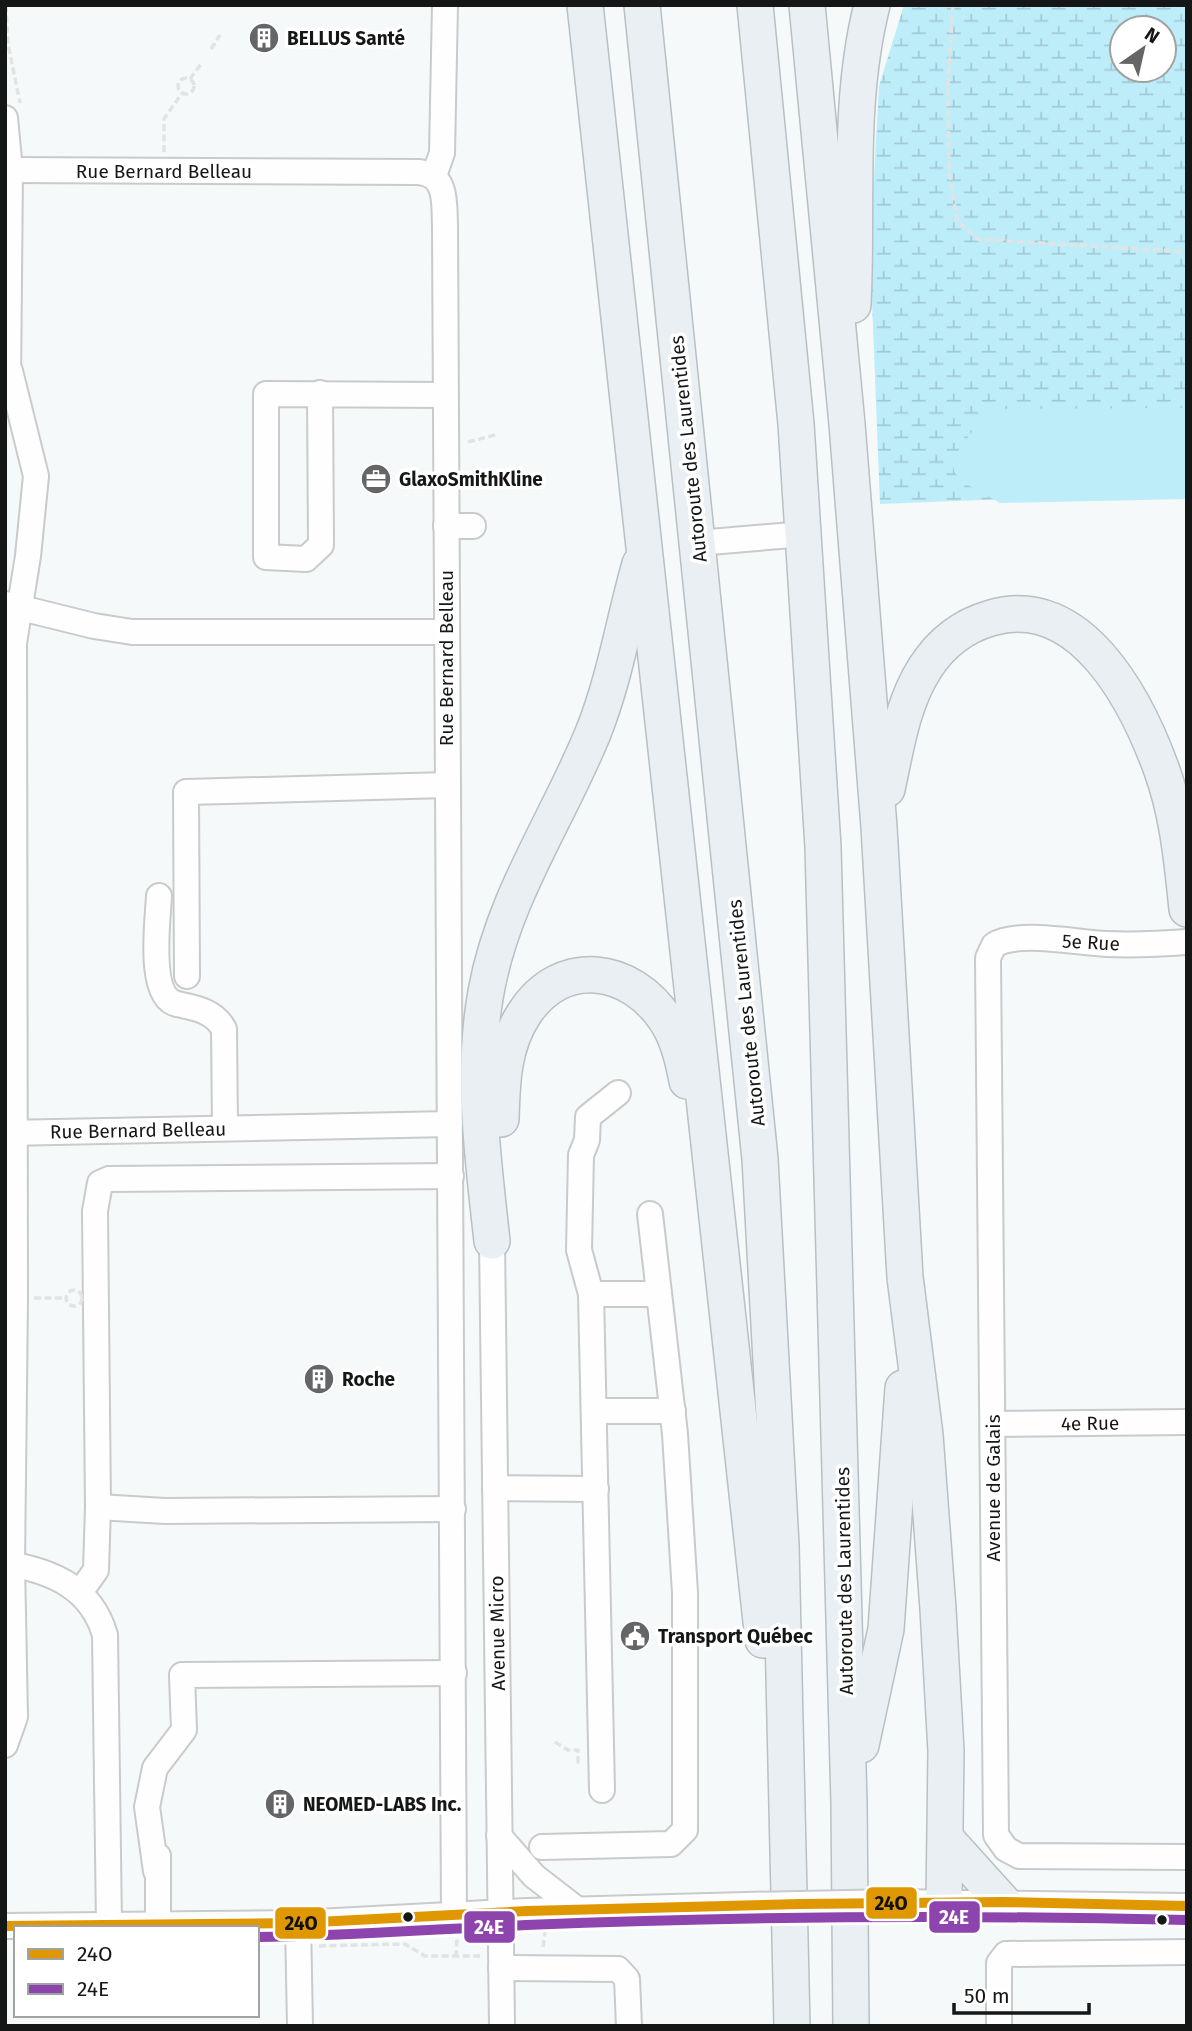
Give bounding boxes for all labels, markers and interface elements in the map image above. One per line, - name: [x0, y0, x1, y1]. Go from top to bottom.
- north arrow: [1108, 14, 1178, 84]
- building icon: BELLUS Santé: [247, 21, 281, 55]
- text: N: [1141, 22, 1164, 48]
- place label: BELLUS Santé: [287, 27, 405, 50]
- street label: Rue Bernard Belleau: [76, 160, 252, 183]
- street label: Autoroute des Laurentides: [665, 334, 712, 563]
- office icon: GlaxoSmithKline: [359, 462, 393, 496]
- place label: GlaxoSmithKline: [399, 468, 543, 491]
- street label: Rue Bernard Belleau: [435, 570, 458, 746]
- street label: Autoroute des Laurentides: [723, 898, 770, 1127]
- street label: 5e Rue: [1061, 930, 1120, 955]
- street label: Rue Bernard Belleau: [50, 1117, 226, 1144]
- building icon: Roche: [302, 1362, 336, 1396]
- place label: Roche: [342, 1368, 395, 1391]
- street label: 4e Rue: [1061, 1411, 1119, 1436]
- street label: Avenue de Galais: [982, 1414, 1005, 1562]
- street label: Autoroute des Laurentides: [831, 1467, 858, 1695]
- street label: Avenue Micro: [485, 1575, 510, 1691]
- public building icon: Transport Québec: [618, 1619, 652, 1653]
- place label: Transport Québec: [658, 1625, 813, 1648]
- building icon: NEOMED-LABS Inc.: [263, 1787, 297, 1821]
- place label: NEOMED-LABS Inc.: [303, 1793, 461, 1816]
- line badge: 24O: [865, 1886, 918, 1920]
- text: 24O: [874, 1892, 908, 1915]
- line badge: 24E: [928, 1900, 981, 1934]
- line badge: 24O: [274, 1906, 327, 1940]
- text: 24E: [939, 1906, 969, 1929]
- unlabelled marker: [401, 1910, 415, 1924]
- line badge: 24E: [463, 1910, 516, 1944]
- text: 24O: [284, 1912, 318, 1935]
- unlabelled marker: [1155, 1913, 1169, 1927]
- text: 24E: [474, 1916, 504, 1939]
- legend: [14, 1926, 259, 2017]
- text: 24O: [77, 1941, 113, 1967]
- scale bar: [954, 1972, 1089, 2016]
- text: 24E: [77, 1976, 109, 2002]
- text: 50 m: [964, 1983, 1010, 2009]

